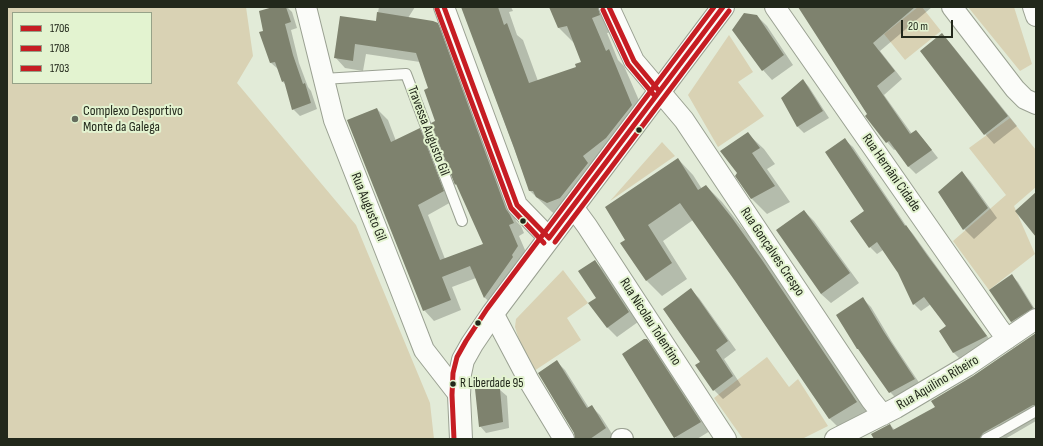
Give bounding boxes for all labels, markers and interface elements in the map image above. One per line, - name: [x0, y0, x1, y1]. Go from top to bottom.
- legend: [12, 12, 152, 84]
- scale bar: [903, 12, 955, 38]
- text: 20 m: [908, 19, 928, 34]
- text: 1706: [50, 21, 70, 36]
- text: 1708: [50, 41, 70, 56]
- text: 1703: [50, 61, 69, 76]
- street label: Travessa Augusto Gil: [403, 84, 453, 178]
- place label: Complexo Desportivo Monte da Galega: [83, 103, 183, 136]
- marker: Complexo Desportivo Monte da Galega: [70, 114, 80, 124]
- unlabelled marker: [634, 125, 644, 135]
- street label: Rua Hernâni Cidade: [858, 131, 924, 215]
- street label: Rua Augusto Gil: [347, 170, 389, 244]
- street label: Rua Gonçalves Crespo: [736, 205, 808, 299]
- unlabelled marker: [518, 216, 528, 226]
- street label: Rua Nicolau Tolentino: [616, 275, 684, 369]
- unlabelled marker: [473, 318, 483, 328]
- street label: Rua Aquilino Ribeiro: [894, 352, 982, 414]
- place label: R Liberdade 95: [460, 376, 524, 392]
- marker: R Liberdade 95: [448, 379, 458, 389]

